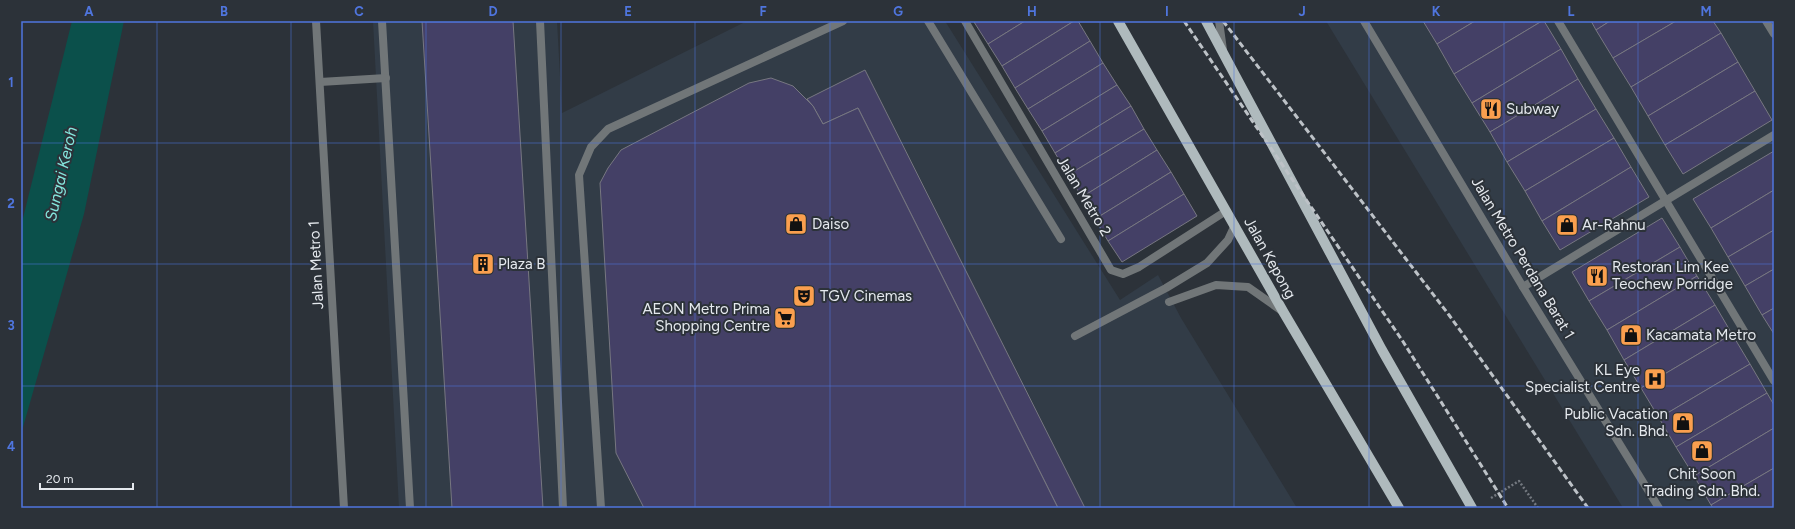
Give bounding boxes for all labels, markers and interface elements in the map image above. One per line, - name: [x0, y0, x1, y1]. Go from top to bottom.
- text: A: [84, 4, 94, 19]
- text: B: [220, 4, 228, 19]
- text: C: [354, 4, 364, 19]
- text: D: [488, 4, 498, 19]
- text: E: [624, 4, 632, 19]
- text: F: [759, 4, 767, 19]
- text: G: [893, 4, 903, 19]
- text: H: [1027, 4, 1037, 19]
- text: I: [1165, 4, 1169, 19]
- text: J: [1298, 4, 1306, 19]
- text: K: [1432, 4, 1441, 19]
- text: L: [1568, 4, 1575, 19]
- text: M: [1700, 4, 1712, 19]
- text: 1: [8, 75, 14, 90]
- restaurant icon: Subway: [1478, 96, 1504, 122]
- place label: Subway: [1506, 100, 1559, 118]
- water label: Sungai Keroh: [41, 125, 81, 223]
- street label: Jalan Metro 2: [1053, 152, 1115, 240]
- street label: Jalan Metro Perdana Barat 1: [1468, 174, 1578, 342]
- text: 2: [7, 196, 15, 211]
- shop icon: Daiso: [783, 211, 809, 237]
- shop icon: Ar-Rahnu: [1554, 212, 1580, 238]
- street label: Jalan Kepong: [1240, 214, 1300, 302]
- place label: Daiso: [812, 215, 849, 233]
- place label: Ar-Rahnu: [1582, 216, 1646, 234]
- street label: Jalan Metro 1: [305, 220, 327, 310]
- building icon: Plaza B: [470, 251, 496, 277]
- place label: Plaza B: [498, 255, 546, 273]
- place label: Restoran Lim Kee Teochew Porridge: [1612, 258, 1733, 293]
- restaurant icon: Restoran Lim Kee Teochew Porridge: [1584, 263, 1610, 289]
- theatre icon: TGV Cinemas: [791, 283, 817, 309]
- place label: TGV Cinemas: [820, 287, 912, 305]
- place label: AEON Metro Prima Shopping Centre: [642, 300, 770, 335]
- supermarket icon: AEON Metro Prima Shopping Centre: [772, 305, 798, 331]
- text: 3: [7, 318, 15, 333]
- shop icon: Kacamata Metro: [1618, 322, 1644, 348]
- place label: Kacamata Metro: [1646, 326, 1756, 344]
- place label: KL Eye Specialist Centre: [1525, 361, 1640, 396]
- hospital icon: KL Eye Specialist Centre: [1642, 366, 1668, 392]
- place label: Public Vacation Sdn. Bhd.: [1564, 405, 1668, 440]
- shop icon: Public Vacation Sdn. Bhd.: [1670, 410, 1696, 436]
- shop icon: Chit Soon Trading Sdn. Bhd.: [1689, 438, 1715, 464]
- text: 4: [7, 439, 15, 454]
- scale bar: [40, 465, 133, 491]
- place label: Chit Soon Trading Sdn. Bhd.: [1644, 465, 1760, 500]
- text: 20 m: [46, 472, 74, 486]

